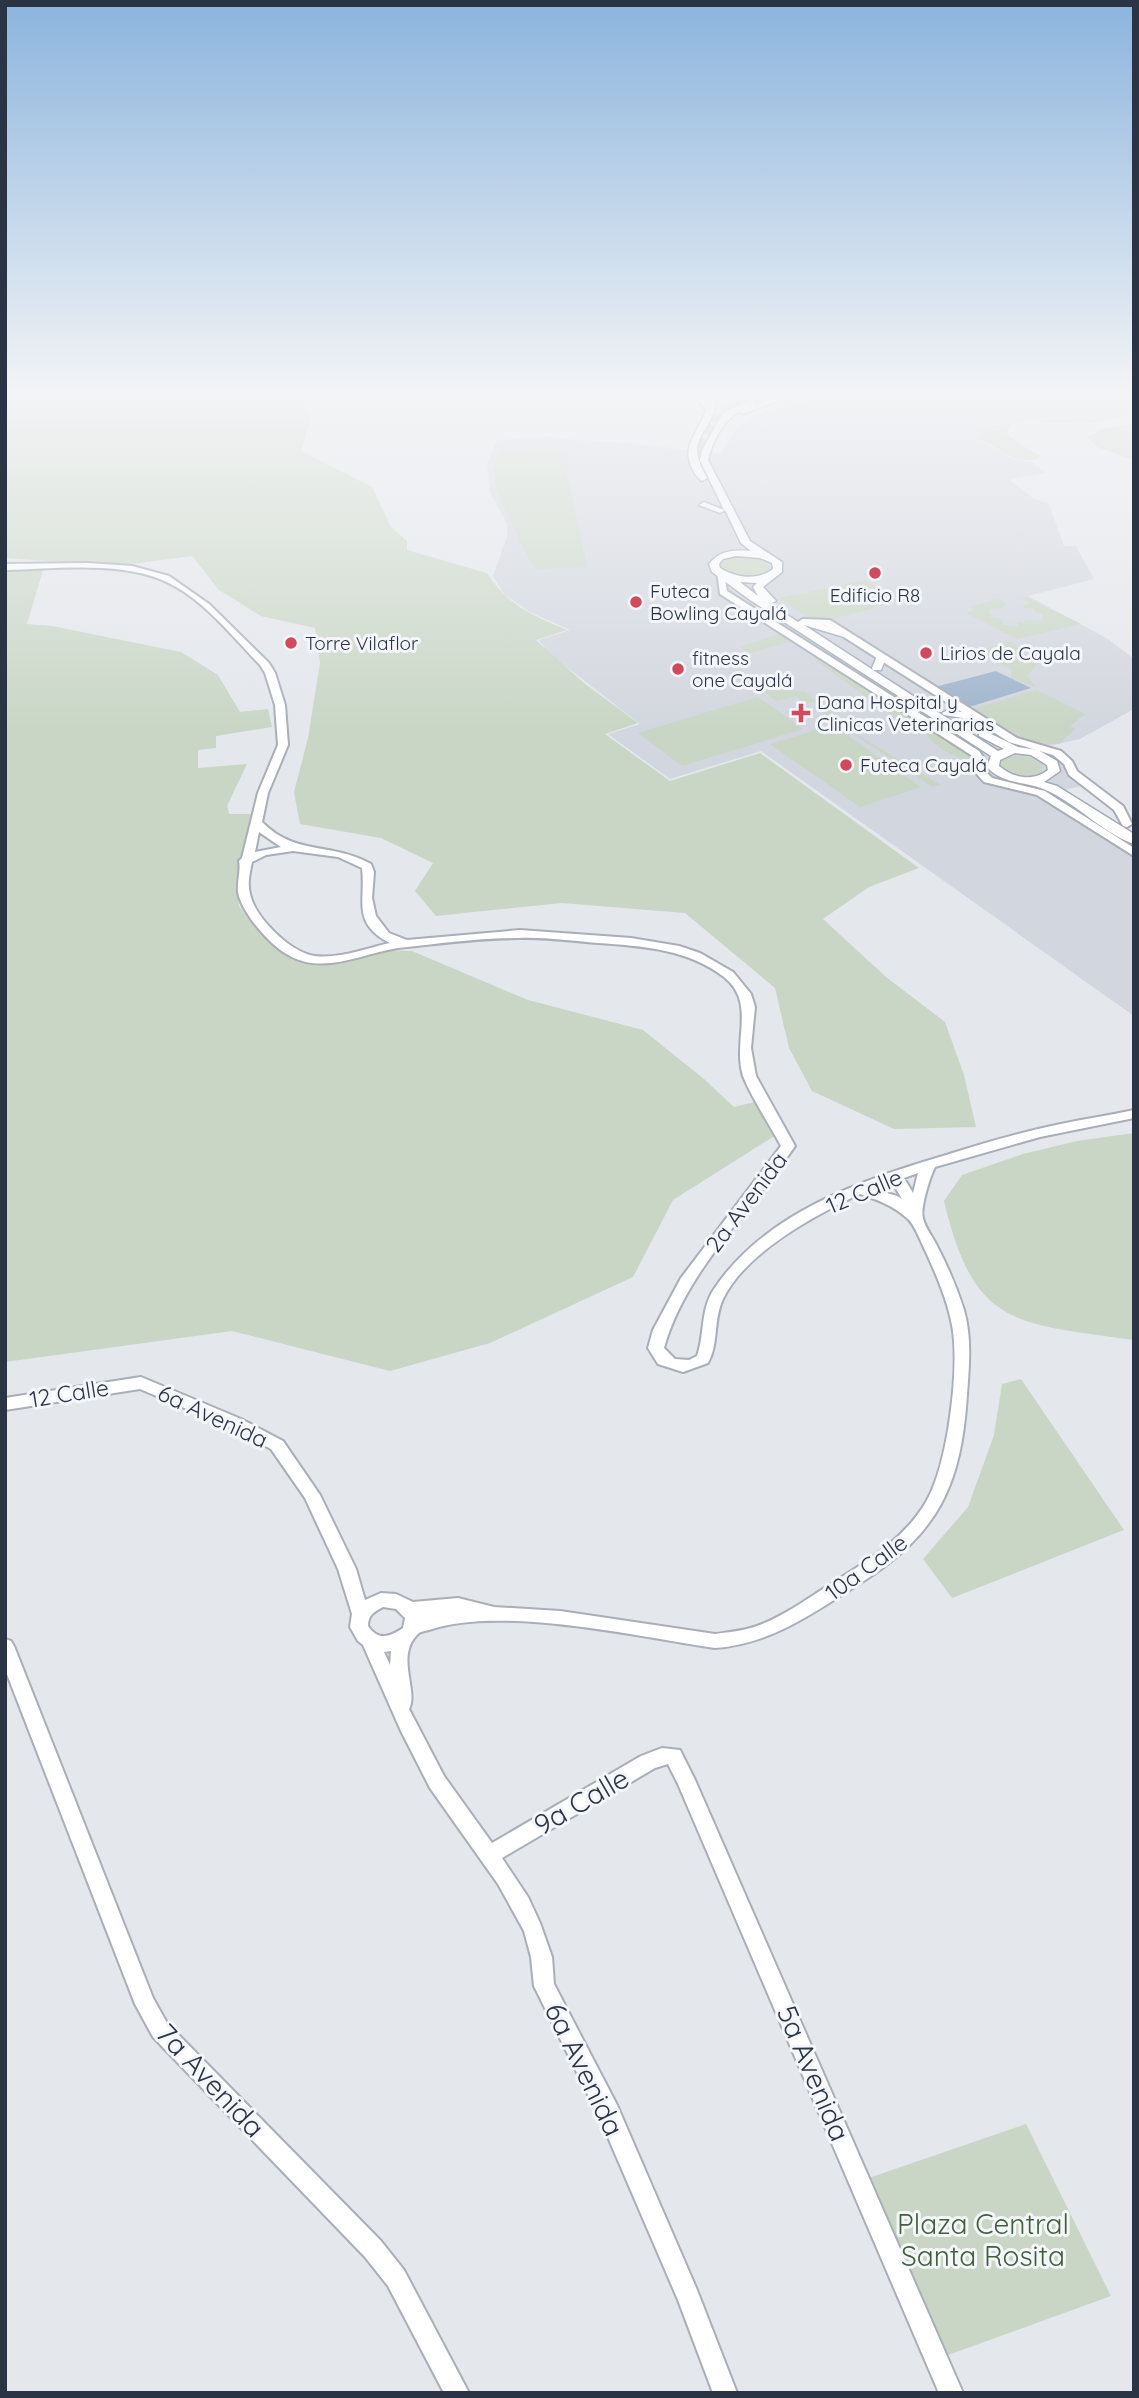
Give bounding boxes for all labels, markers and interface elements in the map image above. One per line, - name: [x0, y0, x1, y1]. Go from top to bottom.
- marker: Edificio R8: [867, 565, 883, 581]
- place label: Futeca Bowling Cayalá: [650, 579, 787, 625]
- place label: Edificio R8: [830, 583, 920, 607]
- marker: Futeca Bowling Cayalá: [628, 594, 644, 610]
- place label: Torre Vilaflor: [305, 631, 419, 655]
- marker: Torre Vilaflor: [283, 635, 299, 651]
- place label: Lirios de Cayala: [940, 641, 1081, 665]
- marker: Lirios de Cayala: [918, 645, 934, 661]
- place label: fitness one Cayalá: [692, 646, 793, 692]
- marker: fitness one Cayalá: [670, 661, 686, 677]
- place label: Dana Hospital y Clinicas Veterinarias: [817, 690, 994, 736]
- marker: Dana Hospital y Clinicas Veterinarias: [791, 703, 811, 723]
- place label: Futeca Cayalá: [860, 753, 987, 777]
- marker: Futeca Cayalá: [838, 757, 854, 773]
- street label: 2a Avenida: [699, 1146, 793, 1258]
- street label: 12 Calle: [822, 1162, 906, 1220]
- street label: 12 Calle: [27, 1372, 111, 1414]
- street label: 6a Avenida: [153, 1378, 273, 1454]
- street label: 10a Calle: [819, 1527, 913, 1607]
- street label: 9a Calle: [527, 1760, 635, 1842]
- street label: 6a Avenida: [538, 1997, 632, 2141]
- street label: 5a Avenida: [770, 2000, 858, 2146]
- street label: 7a Avenida: [149, 2016, 273, 2144]
- park label: Plaza Central Santa Rosita: [897, 2206, 1069, 2273]

